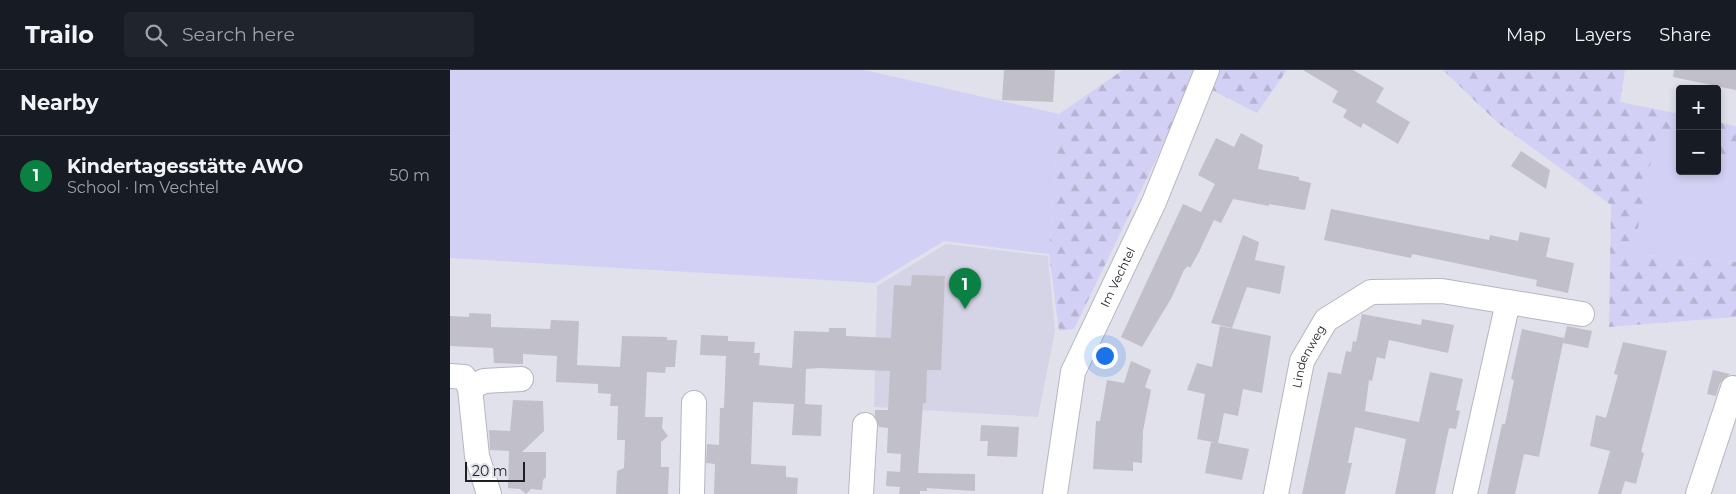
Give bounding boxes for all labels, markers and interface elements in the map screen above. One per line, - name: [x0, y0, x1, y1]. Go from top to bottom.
- search box: [124, 12, 474, 57]
- text: Trailo: [25, 20, 94, 49]
- icon: search: [142, 21, 170, 49]
- text: Search here: [182, 23, 295, 46]
- text: Map: [1506, 24, 1546, 46]
- text: Layers: [1574, 24, 1631, 46]
- text: Share: [1659, 24, 1711, 46]
- map controls: [1676, 85, 1721, 175]
- button: +: [1676, 85, 1721, 130]
- text: Nearby: [20, 90, 99, 115]
- button: −: [1676, 130, 1721, 175]
- text: Kindertagesstätte AWO: [67, 155, 303, 178]
- text: 1: [33, 166, 39, 185]
- text: 50 m: [389, 166, 430, 185]
- text: School · Im Vechtel: [67, 178, 219, 197]
- street label: Im Vechtel: [1097, 245, 1138, 310]
- pin: 1: [949, 268, 981, 309]
- street label: Lindenweg: [1289, 322, 1328, 389]
- your location: [1092, 343, 1118, 369]
- scale bar: [465, 459, 525, 482]
- text: 20 m: [472, 462, 508, 480]

